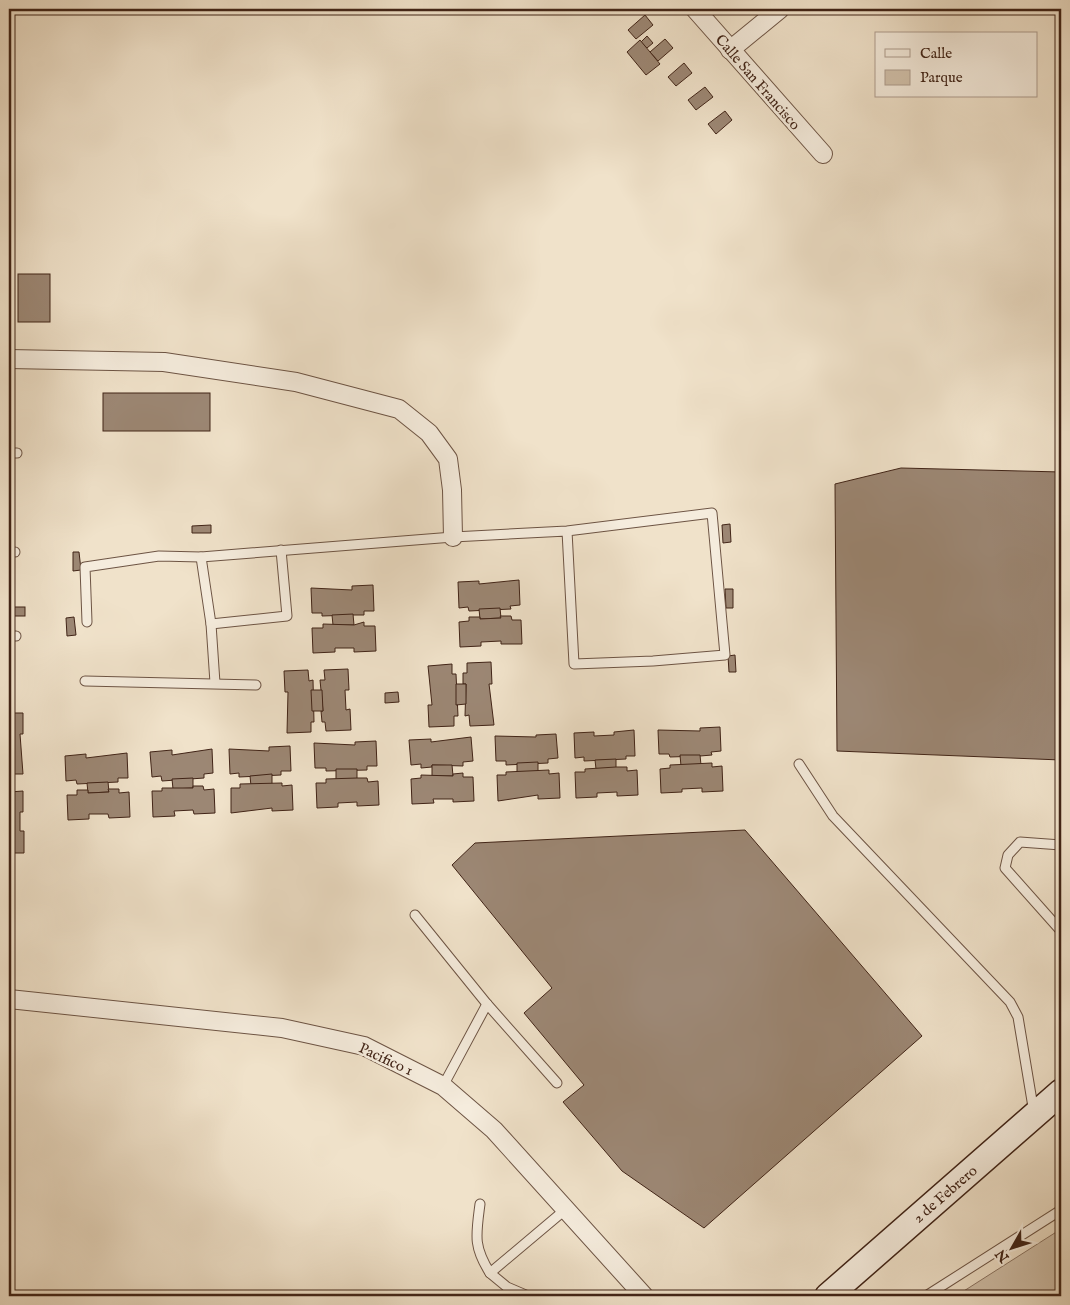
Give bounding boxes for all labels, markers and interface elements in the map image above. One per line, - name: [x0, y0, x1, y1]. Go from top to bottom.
- street label: Calle San Francisco: [711, 31, 804, 134]
- legend: [875, 32, 1038, 98]
- text: Calle: [920, 44, 952, 63]
- text: Parque: [920, 68, 963, 87]
- street label: Pacifico 1: [356, 1039, 416, 1080]
- street label: 2 de Febrero: [909, 1161, 981, 1227]
- north arrow: [988, 1222, 1038, 1272]
- text: N: [992, 1245, 1014, 1267]

